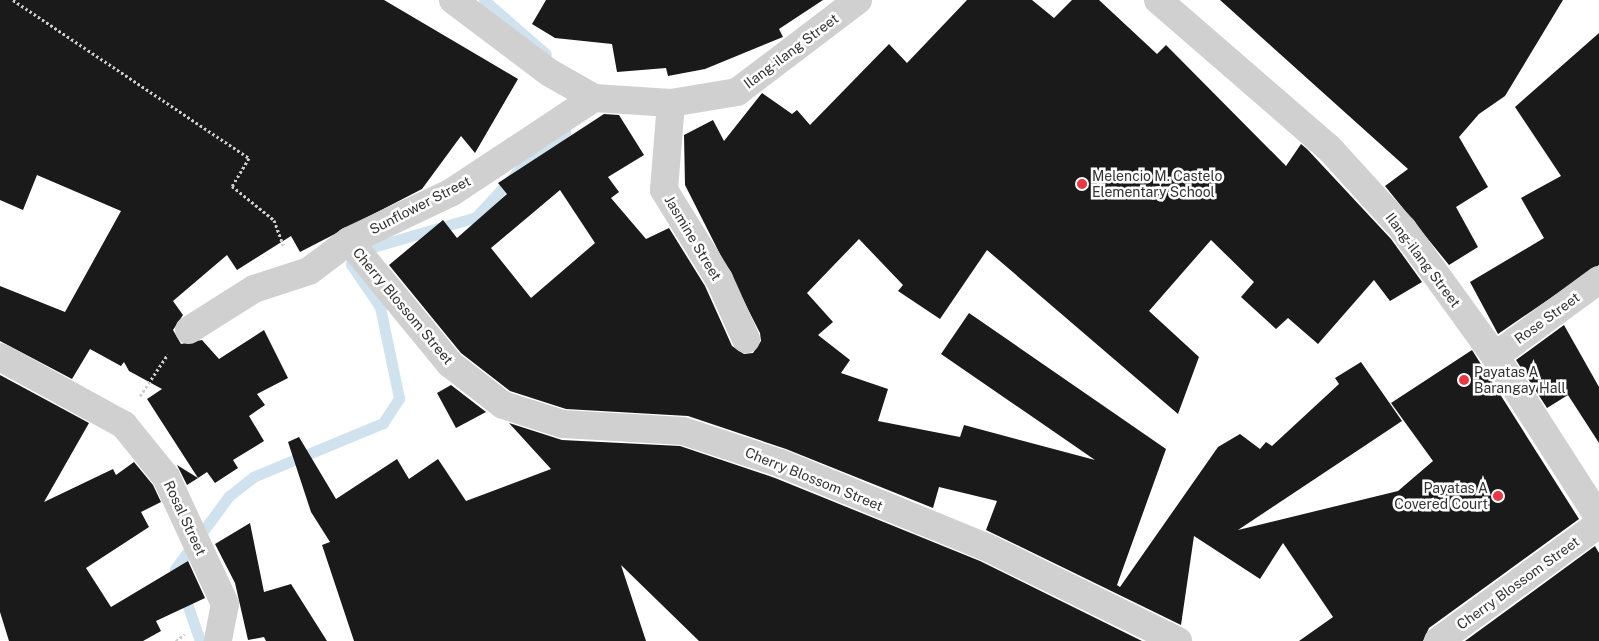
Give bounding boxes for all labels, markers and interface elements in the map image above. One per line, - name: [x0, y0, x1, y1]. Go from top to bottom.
- street label: Ilang-ilang Street: [740, 10, 842, 92]
- place label: Melencio M. Castelo Elementary School: [1092, 168, 1223, 200]
- street label: Sunflower Street: [367, 172, 473, 238]
- marker: Melencio M. Castelo Elementary School: [1076, 178, 1088, 190]
- street label: Jasmine Street: [661, 192, 725, 284]
- street label: Ilang-ilang Street: [1382, 209, 1464, 311]
- street label: Cherry Blossom Street: [349, 244, 457, 368]
- street label: Rose Street: [1511, 289, 1583, 347]
- place label: Payatas A Barangay Hall: [1474, 364, 1566, 397]
- marker: Payatas A Barangay Hall: [1458, 374, 1470, 386]
- street label: Cherry Blossom Street: [743, 444, 885, 514]
- street label: Rosal Street: [160, 478, 210, 558]
- place label: Payatas A Covered Court: [1394, 480, 1488, 512]
- marker: Payatas A Covered Court: [1492, 490, 1504, 502]
- street label: Cherry Blossom Street: [1453, 533, 1583, 633]

